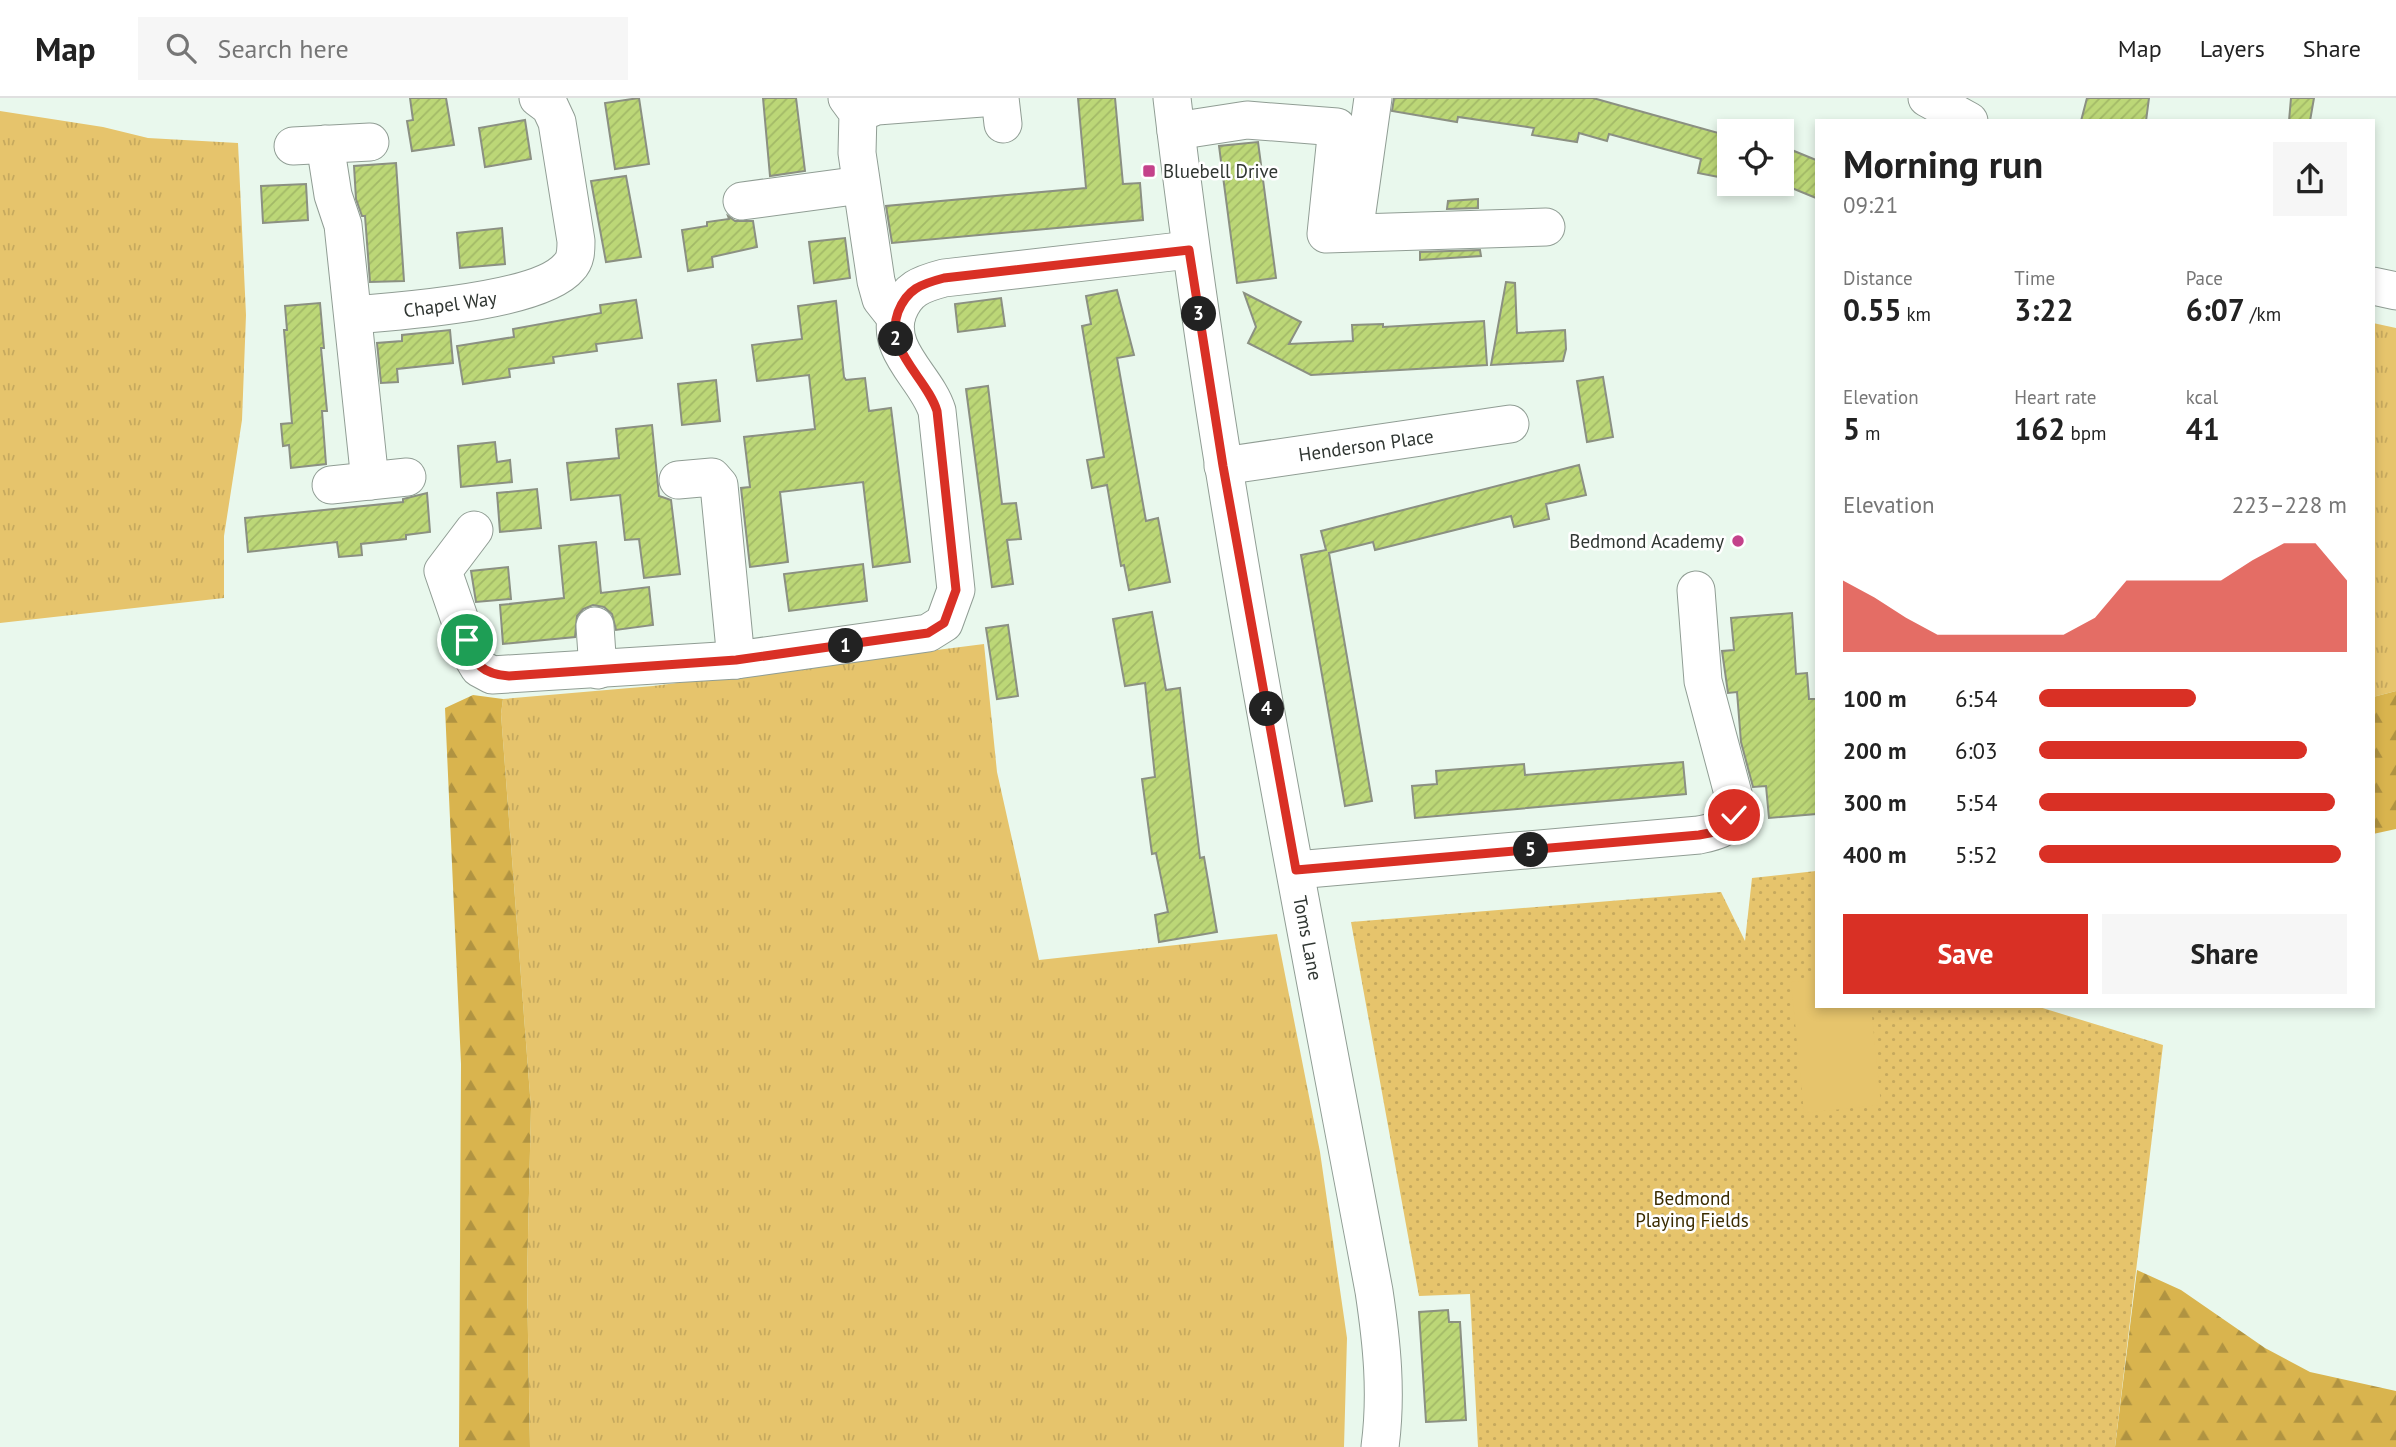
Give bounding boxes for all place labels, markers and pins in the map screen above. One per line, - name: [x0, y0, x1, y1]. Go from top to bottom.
- place label: Bluebell Drive: [1163, 159, 1278, 183]
- marker: Bluebell Drive: [1141, 163, 1157, 179]
- pin: 3: [1182, 296, 1216, 332]
- pin: 2: [878, 322, 914, 356]
- place label: Bedmond Academy: [1569, 529, 1724, 553]
- marker: Bedmond Academy: [1730, 533, 1746, 549]
- pin: [437, 610, 497, 670]
- pin: 1: [828, 628, 864, 664]
- pin: 4: [1250, 692, 1284, 726]
- pin: [1704, 785, 1764, 845]
- pin: 5: [1514, 832, 1548, 868]

